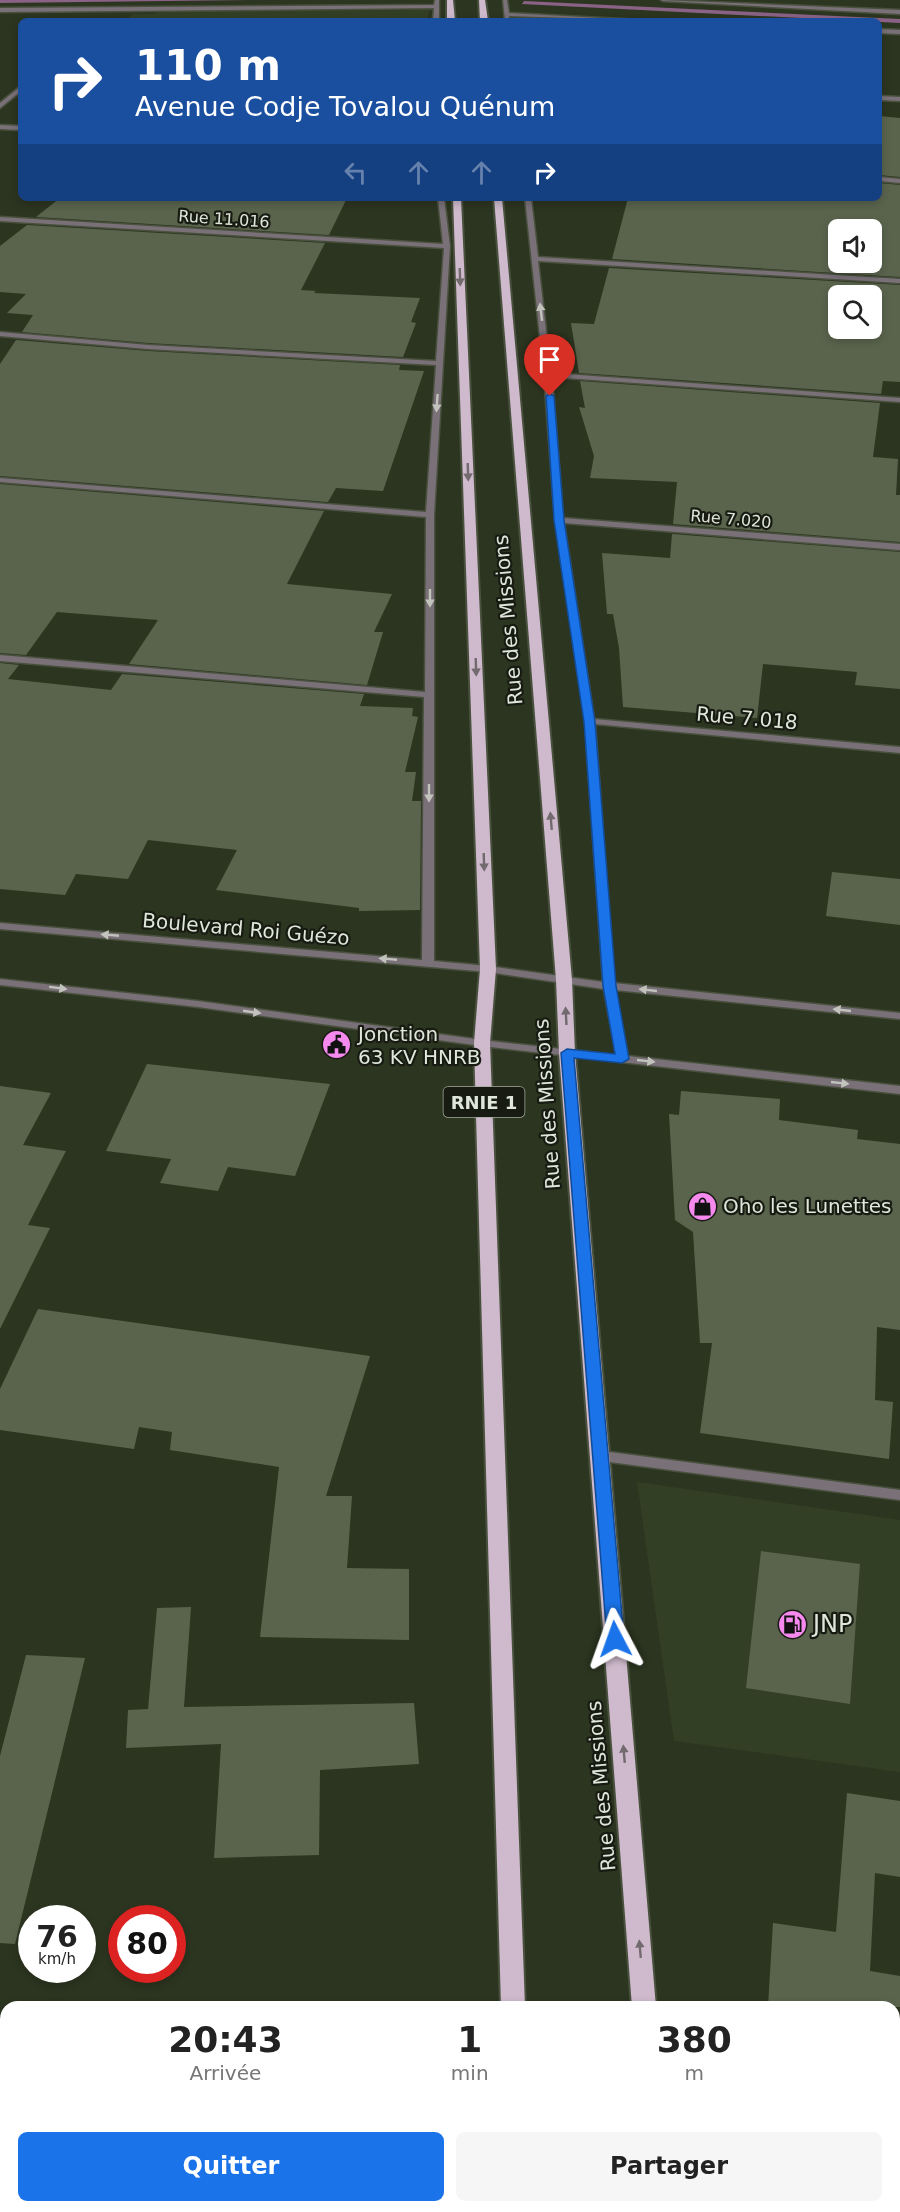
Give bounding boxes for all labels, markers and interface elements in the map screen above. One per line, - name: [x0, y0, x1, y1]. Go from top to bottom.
- text: 110 m: [135, 41, 281, 90]
- icon: right: [36, 42, 114, 120]
- text: Avenue Codje Tovalou Quénum: [135, 91, 555, 122]
- icon: left: [339, 156, 372, 189]
- icon: ahead: [402, 156, 435, 189]
- icon: ahead: [465, 156, 498, 189]
- icon: right: [528, 156, 561, 189]
- street label: Rue 11.016: [178, 206, 270, 232]
- map controls: [828, 219, 882, 339]
- button: sound: [828, 219, 882, 273]
- one-way arrow: [455, 268, 465, 287]
- button: search: [828, 285, 882, 339]
- one-way arrow: [536, 303, 546, 322]
- pin: [524, 334, 575, 396]
- icon: arrive: [533, 343, 566, 376]
- one-way arrow: [432, 393, 442, 412]
- one-way arrow: [463, 463, 472, 482]
- street label: Rue 7.020: [690, 506, 772, 532]
- street label: Rue des Missions: [489, 534, 527, 706]
- one-way arrow: [425, 588, 435, 607]
- one-way arrow: [471, 658, 480, 677]
- street label: Rue 7.018: [695, 702, 799, 734]
- one-way arrow: [424, 783, 434, 802]
- one-way arrow: [546, 812, 556, 831]
- one-way arrow: [479, 852, 488, 871]
- street label: Boulevard Roi Guézo: [141, 908, 351, 950]
- one-way arrow: [101, 930, 120, 940]
- one-way arrow: [379, 954, 398, 964]
- one-way arrow: [49, 984, 68, 993]
- one-way arrow: [638, 985, 657, 995]
- one-way arrow: [832, 1005, 851, 1015]
- one-way arrow: [561, 1006, 570, 1025]
- one-way arrow: [242, 1007, 261, 1016]
- street label: Rue des Missions: [529, 1018, 565, 1190]
- place label: Jonction 63 KV HNRB: [356, 1022, 481, 1069]
- public building icon: Jonction 63 KV HNRB: [321, 1029, 353, 1061]
- one-way arrow: [637, 1057, 656, 1066]
- one-way arrow: [831, 1078, 850, 1088]
- road number: RNIE 1: [444, 1087, 524, 1117]
- shop icon: Oho les Lunettes: [686, 1190, 718, 1222]
- place label: Oho les Lunettes: [723, 1194, 892, 1218]
- position arrow: [583, 1607, 647, 1671]
- fuel station icon: JNP: [776, 1608, 808, 1640]
- place label: JNP: [811, 1610, 853, 1638]
- street label: Rue des Missions: [582, 1700, 620, 1872]
- one-way arrow: [620, 1745, 629, 1764]
- speed limit sign: 80: [108, 1905, 186, 1983]
- text: 76: [36, 1919, 78, 1954]
- one-way arrow: [635, 1939, 645, 1958]
- text: km/h: [38, 1950, 76, 1968]
- text: 20:43: [168, 2019, 283, 2060]
- text: 1: [457, 2019, 482, 2060]
- text: 380: [657, 2019, 732, 2060]
- text: Arrivée: [190, 2061, 261, 2085]
- text: min: [451, 2061, 489, 2085]
- text: m: [685, 2061, 704, 2085]
- button: Quitter: [18, 2132, 444, 2201]
- button: Partager: [456, 2132, 882, 2201]

